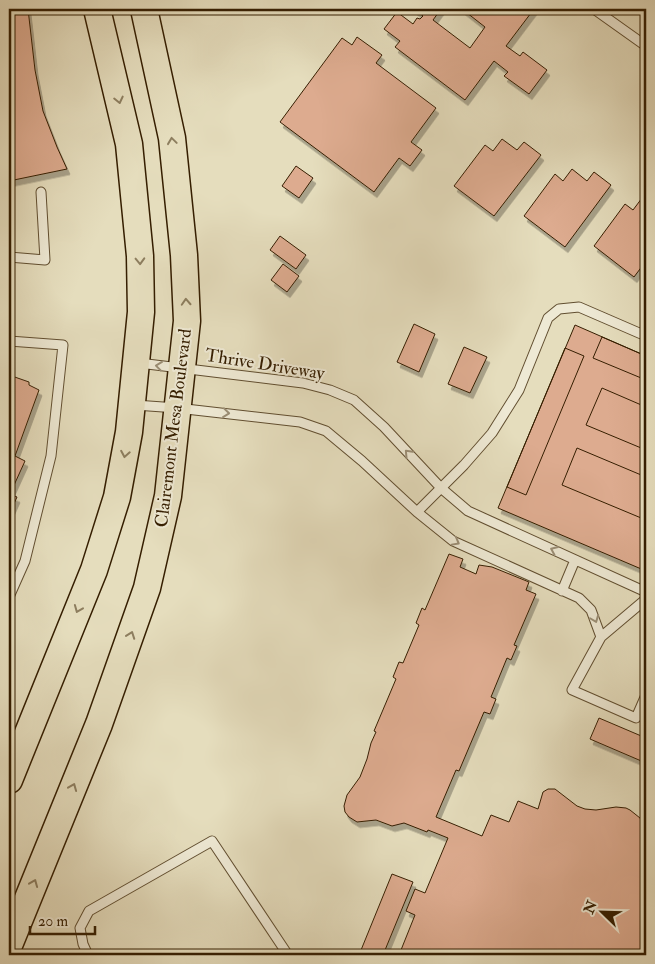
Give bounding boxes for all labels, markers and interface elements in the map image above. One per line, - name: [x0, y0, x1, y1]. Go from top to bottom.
- one-way arrow: [113, 96, 124, 105]
- one-way arrow: [167, 136, 178, 144]
- one-way arrow: [135, 257, 146, 265]
- one-way arrow: [180, 298, 191, 306]
- street label: Clairemont Mesa Boulevard: [150, 327, 197, 529]
- street label: Thrive Driveway: [204, 344, 327, 385]
- one-way arrow: [154, 361, 162, 372]
- one-way arrow: [222, 407, 230, 418]
- one-way arrow: [120, 449, 130, 458]
- one-way arrow: [405, 449, 414, 458]
- one-way arrow: [450, 536, 459, 546]
- one-way arrow: [550, 546, 559, 557]
- one-way arrow: [74, 604, 85, 613]
- one-way arrow: [589, 614, 599, 623]
- one-way arrow: [125, 631, 135, 639]
- one-way arrow: [67, 783, 77, 791]
- one-way arrow: [27, 879, 38, 888]
- north arrow: [578, 886, 628, 936]
- text: N: [580, 898, 601, 917]
- scale bar: [30, 904, 95, 936]
- text: 20 m: [38, 912, 68, 931]

